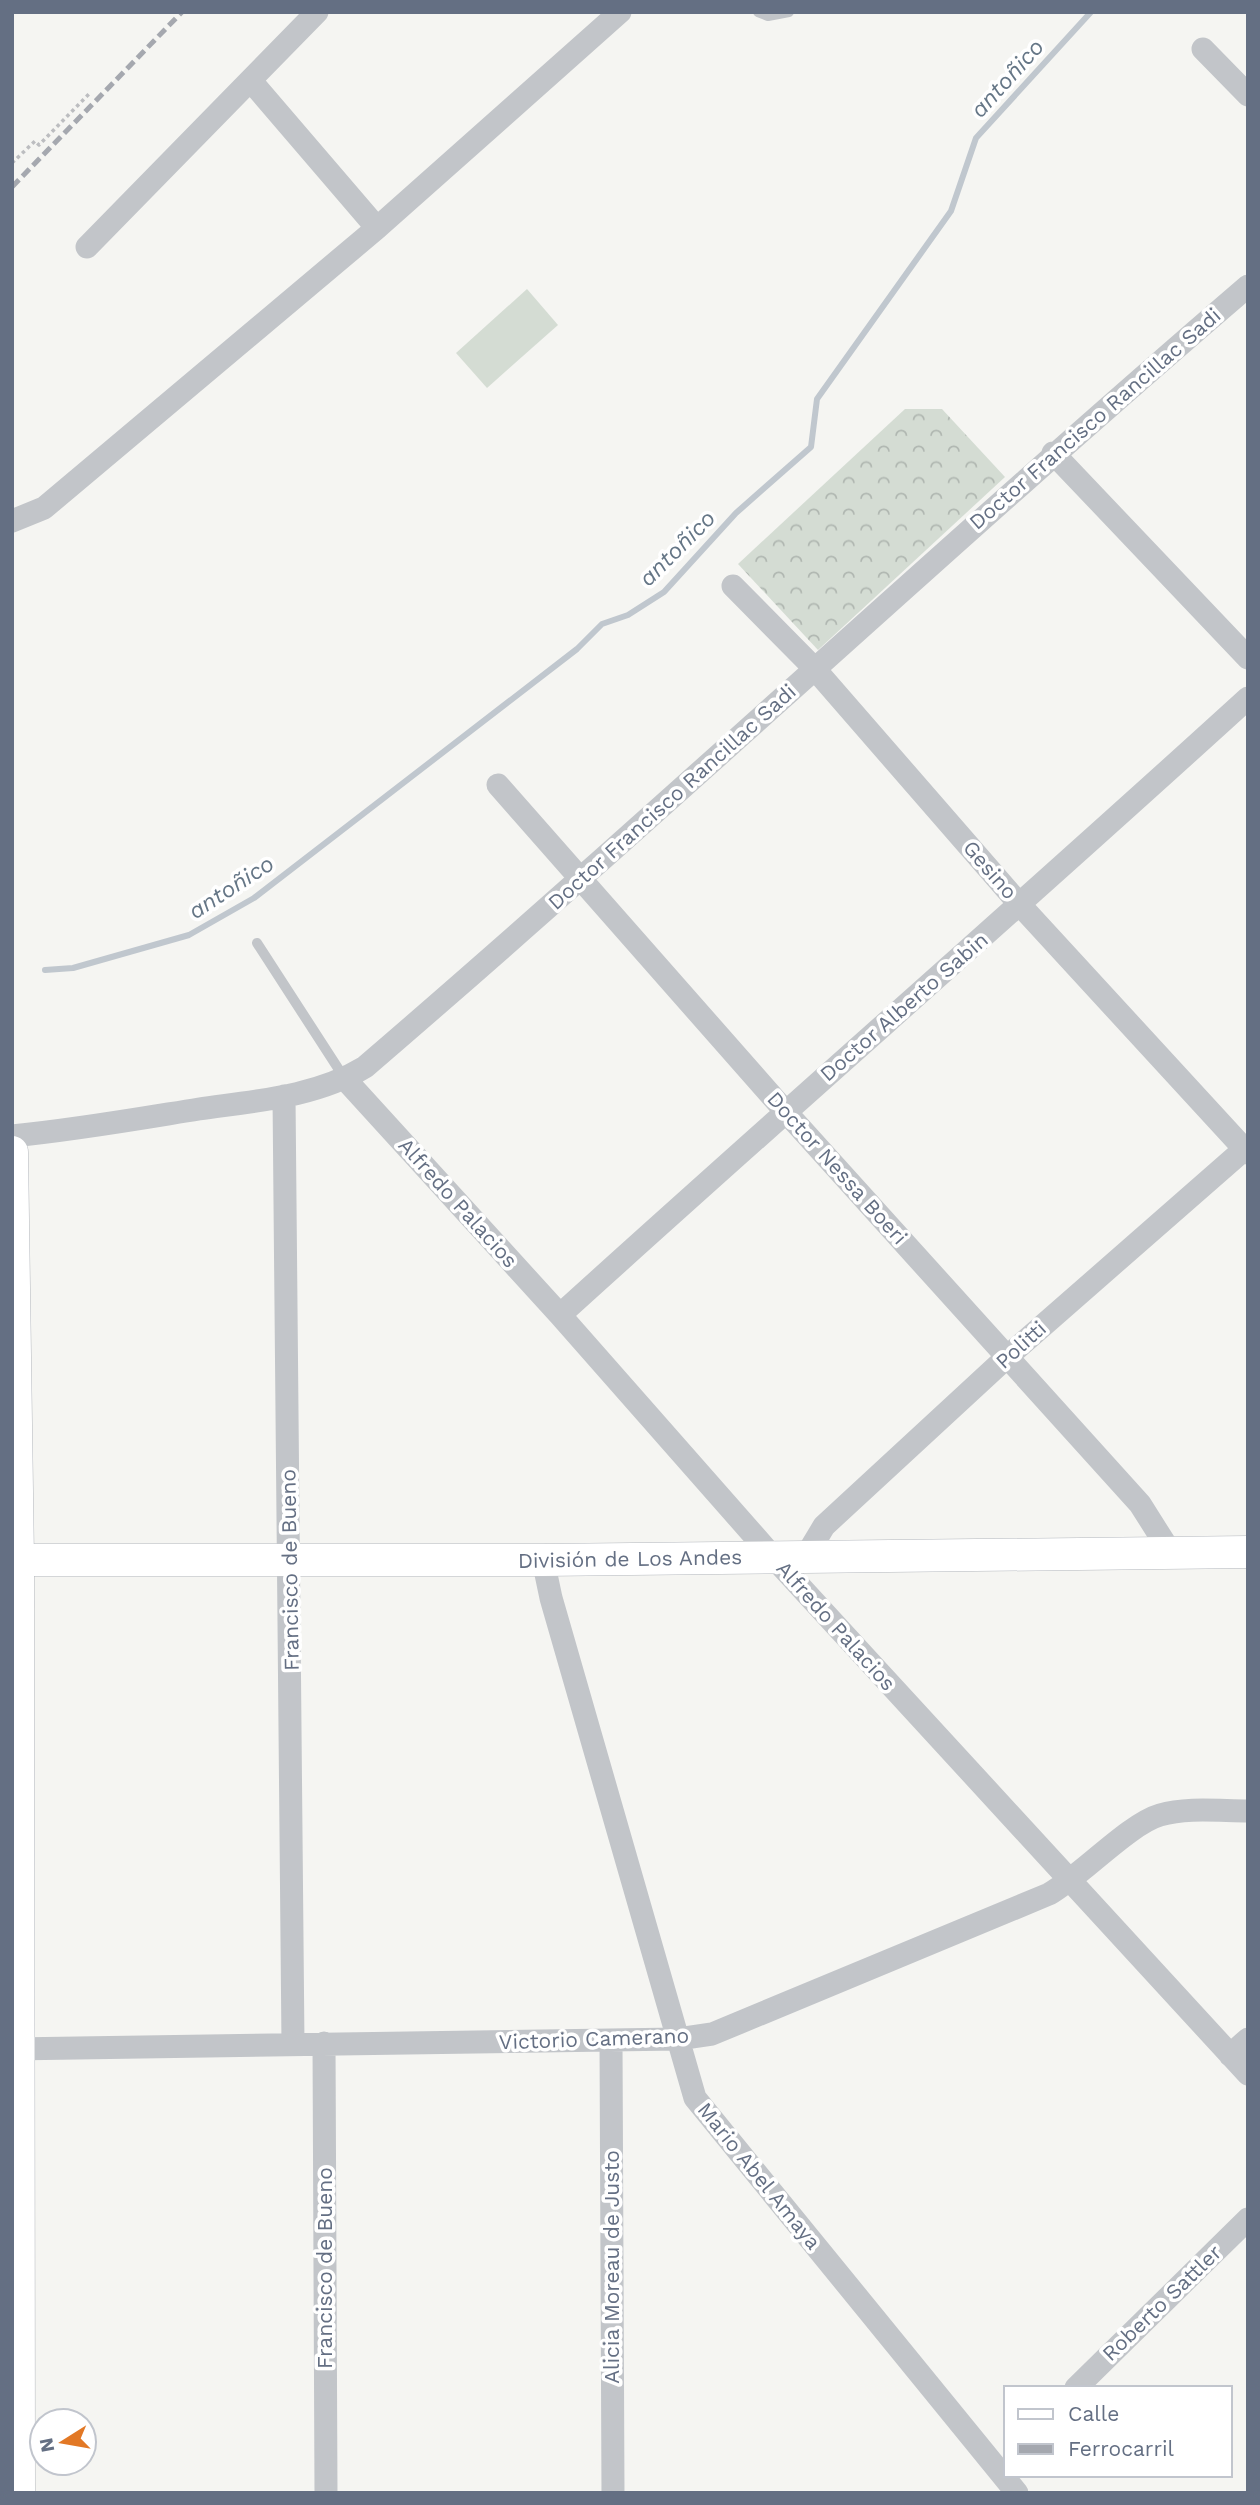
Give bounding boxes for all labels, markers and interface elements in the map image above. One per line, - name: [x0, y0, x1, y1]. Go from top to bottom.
- water label: antoñico: [965, 33, 1050, 123]
- street label: Doctor Francisco Rancillac Sadi: [964, 303, 1225, 535]
- water label: antoñico: [634, 505, 721, 592]
- street label: Doctor Francisco Rancillac Sadi: [543, 679, 801, 915]
- street label: Gesino: [958, 835, 1023, 904]
- water label: antoñico: [183, 850, 279, 925]
- street label: Doctor Alberto Sabin: [815, 927, 993, 1086]
- street label: Doctor Nessa Boeri: [762, 1086, 913, 1249]
- street label: Alfredo Palacios: [394, 1133, 523, 1273]
- street label: Politti: [990, 1316, 1051, 1374]
- street label: Francisco de Bueno: [275, 1469, 304, 1671]
- street label: División de Los Andes: [518, 1544, 742, 1573]
- street label: Alfredo Palacios: [772, 1556, 901, 1696]
- street label: Victorio Camerano: [498, 2023, 690, 2054]
- street label: Mario Abel Amaya: [693, 2097, 826, 2254]
- street label: Alicia Moreau de Justo: [599, 2150, 624, 2384]
- street label: Francisco de Bueno: [312, 2167, 337, 2369]
- street label: Roberto Sattler: [1097, 2239, 1227, 2366]
- legend: [1004, 2386, 1232, 2477]
- text: Calle: [1068, 2401, 1119, 2426]
- north arrow: [28, 2407, 98, 2477]
- text: N: [34, 2436, 59, 2454]
- text: Ferrocarril: [1068, 2436, 1175, 2461]

